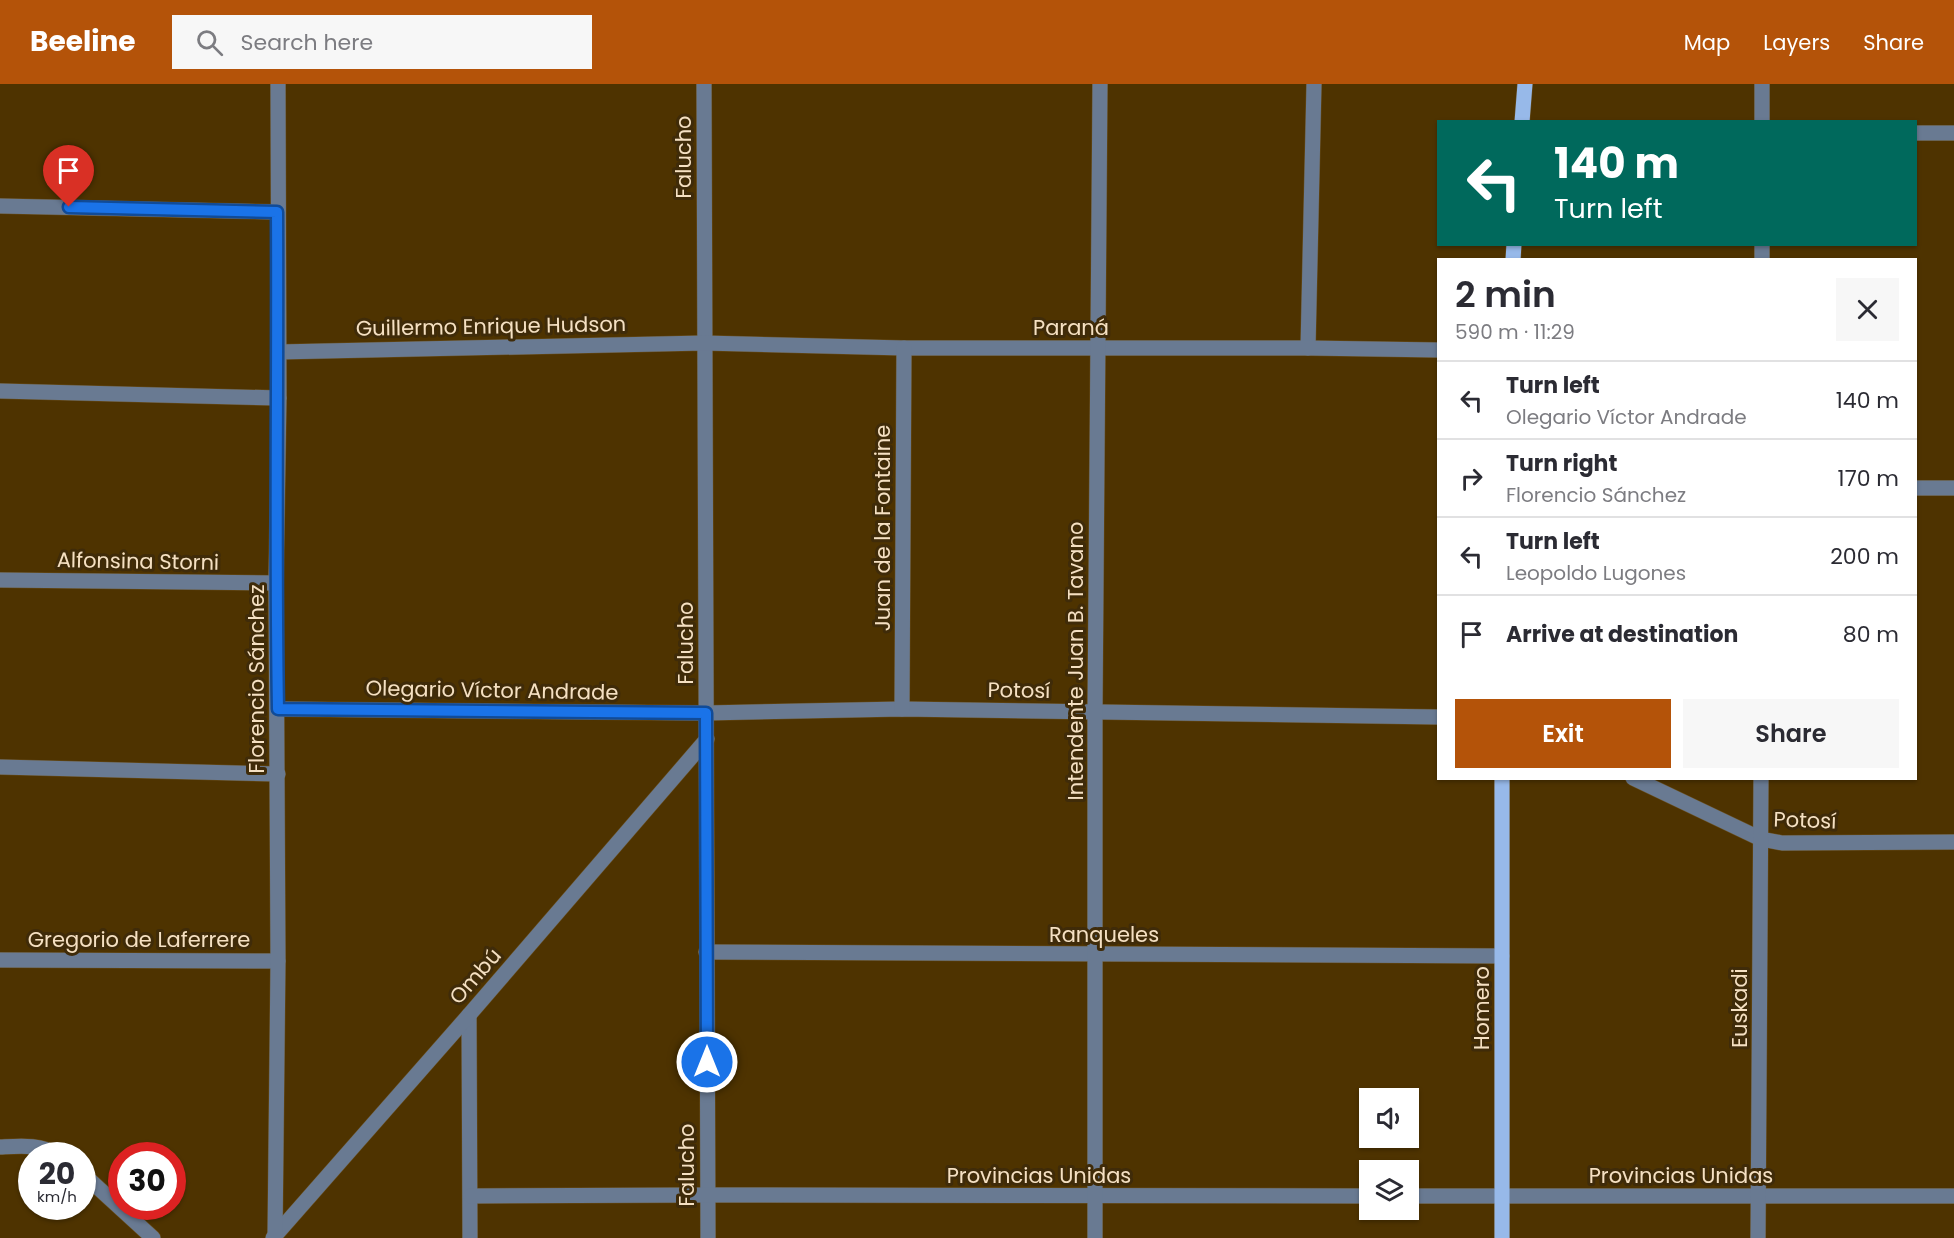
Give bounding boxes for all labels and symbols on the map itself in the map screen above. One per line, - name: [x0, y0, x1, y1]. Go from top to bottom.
- street label: Falucho: [669, 115, 698, 199]
- pin: [43, 145, 94, 207]
- street label: Guillermo Enrique Hudson: [356, 309, 626, 343]
- street label: Paraná: [1033, 313, 1109, 342]
- street label: Juan de la Fontaine: [868, 425, 897, 631]
- street label: Intendente Juan B. Tavano: [1061, 522, 1090, 800]
- street label: Alfonsina Storni: [57, 545, 219, 577]
- street label: Florencio Sánchez: [242, 584, 271, 774]
- street label: Falucho: [671, 601, 700, 685]
- street label: Olegario Víctor Andrade: [365, 673, 619, 707]
- street label: Potosí: [987, 675, 1051, 705]
- street label: Potosí: [1773, 804, 1837, 836]
- street label: Ranqueles: [1049, 920, 1159, 949]
- street label: Gregorio de Laferrere: [28, 925, 250, 954]
- street label: Ombú: [442, 942, 508, 1010]
- street label: Homero: [1467, 966, 1496, 1050]
- street label: Euskadi: [1725, 968, 1754, 1048]
- position arrow: [675, 1030, 739, 1094]
- street label: Falucho: [672, 1123, 701, 1207]
- speed limit sign: 30: [108, 1142, 186, 1220]
- street label: Provincias Unidas: [947, 1161, 1131, 1190]
- street label: Provincias Unidas: [1589, 1161, 1773, 1190]

